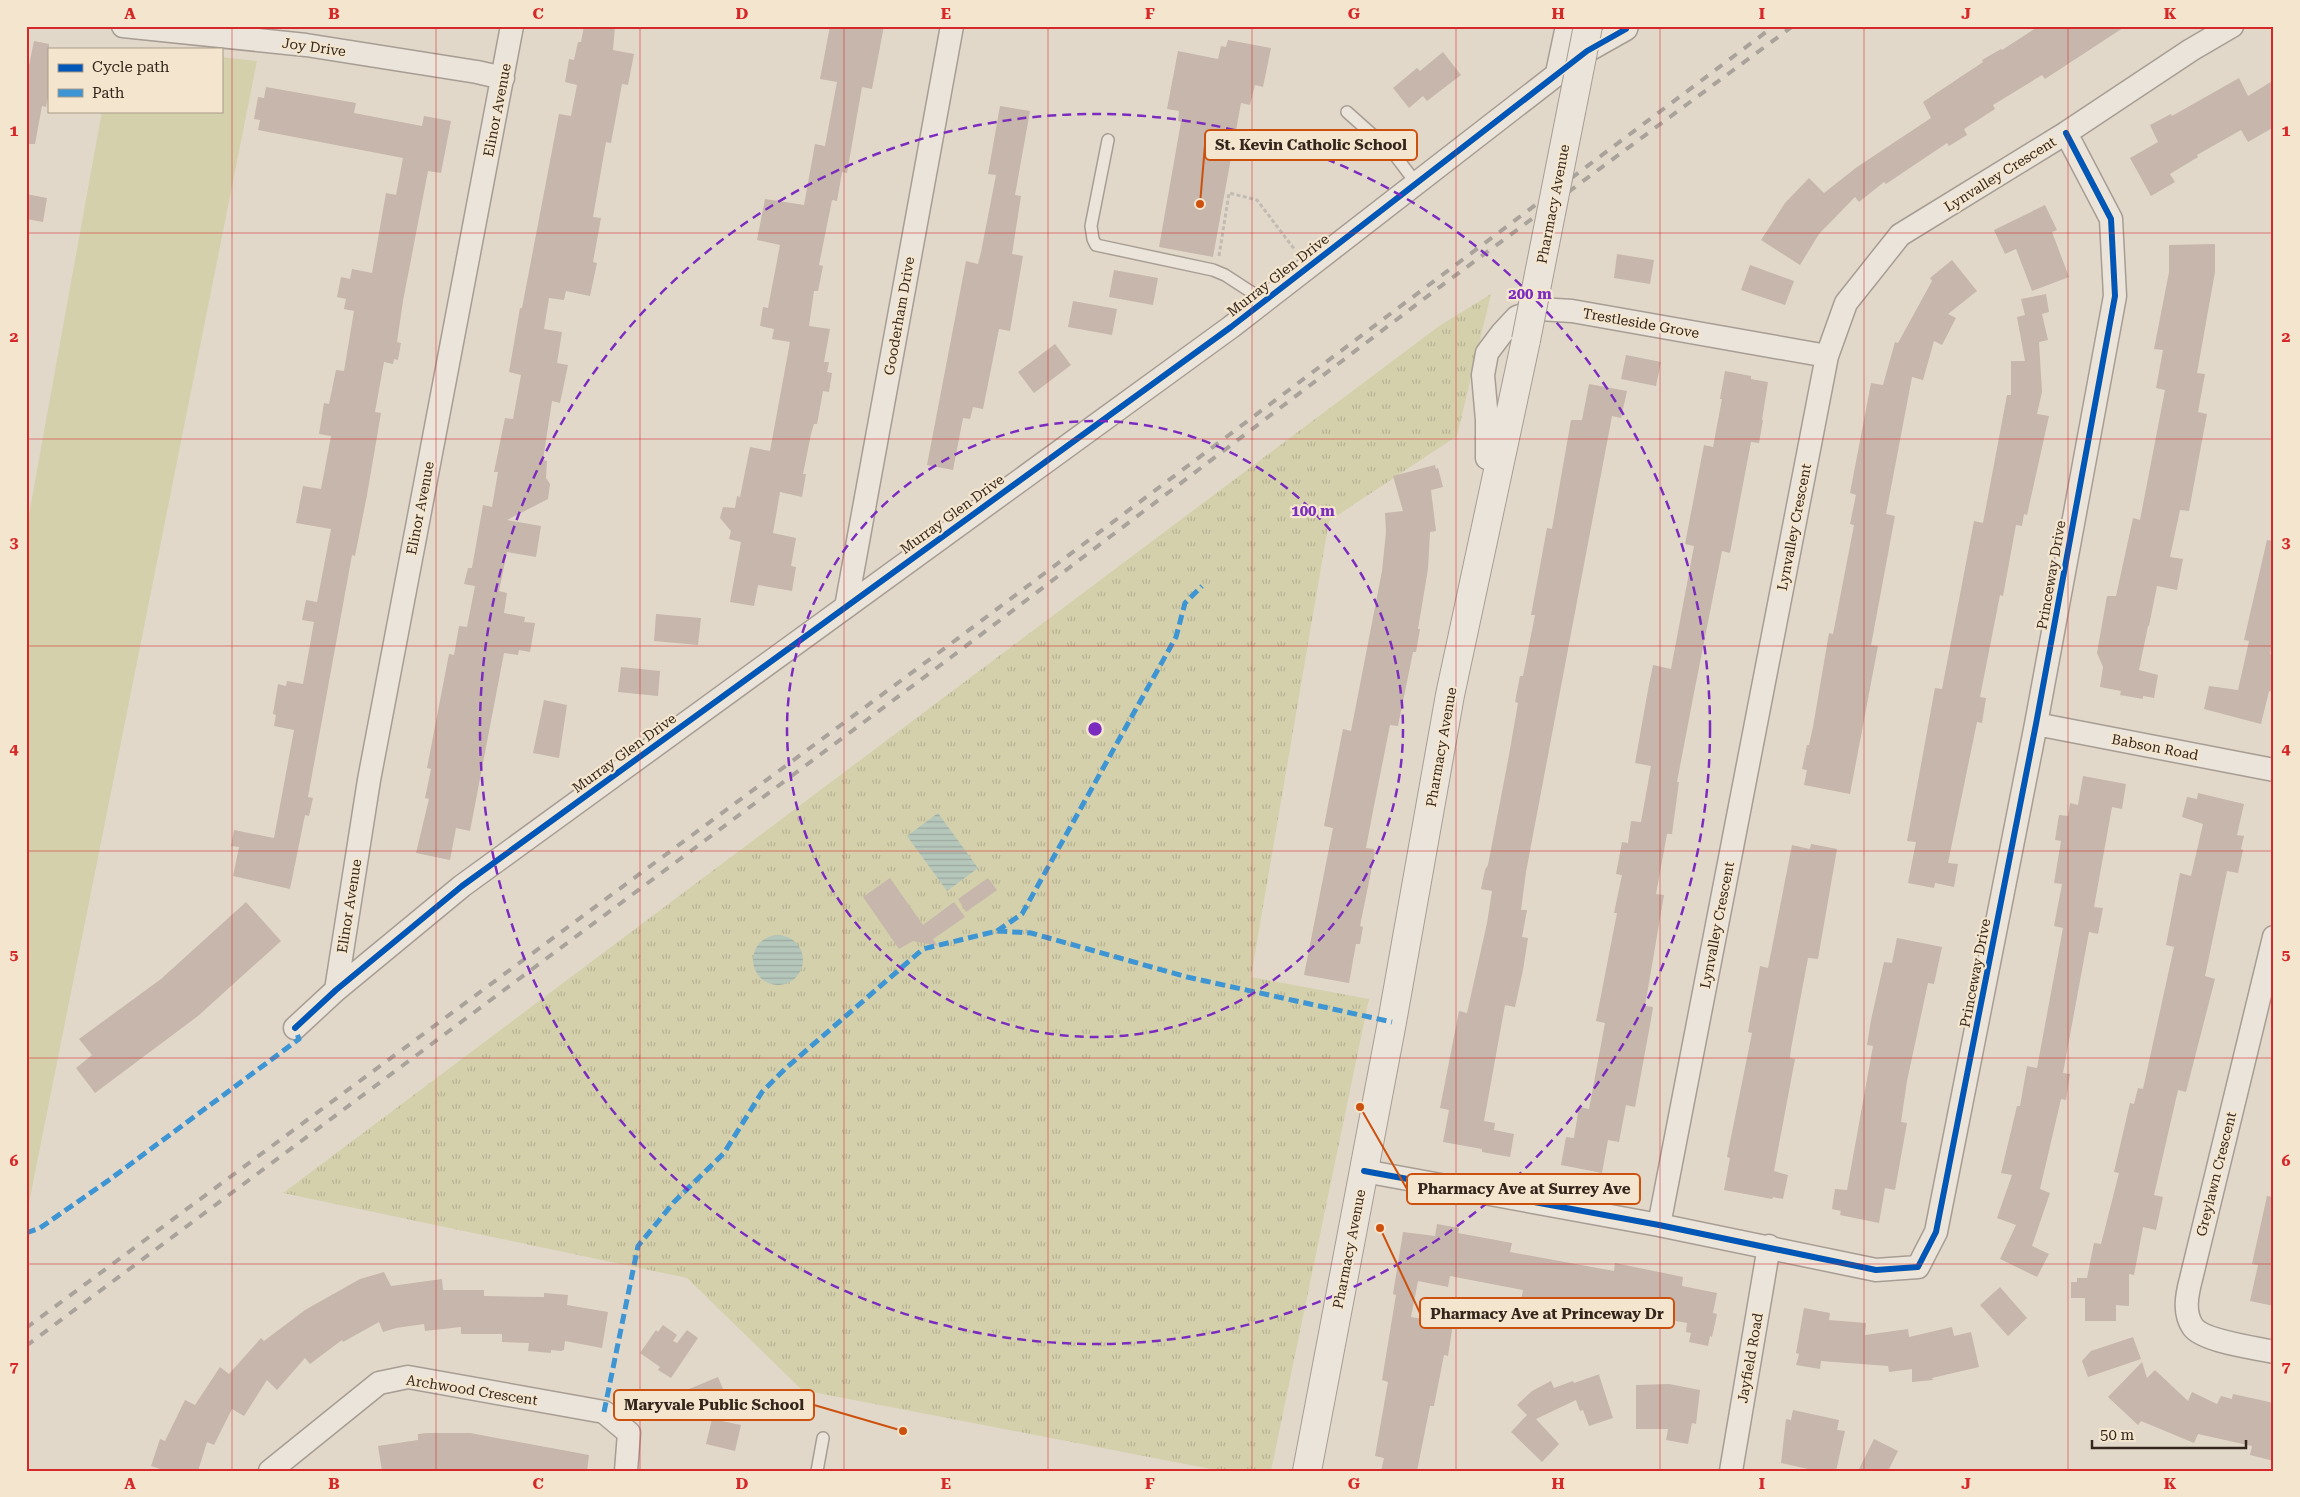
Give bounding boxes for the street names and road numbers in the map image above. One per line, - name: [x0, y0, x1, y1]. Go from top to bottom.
- street label: Joy Drive: [281, 35, 347, 59]
- street label: Elinor Avenue: [480, 62, 514, 158]
- street label: Lynvalley Crescent: [1941, 133, 2059, 215]
- street label: Pharmacy Avenue: [1534, 143, 1572, 265]
- street label: Murray Glen Drive: [1224, 230, 1332, 320]
- street label: Gooderham Drive: [881, 255, 917, 377]
- street label: Trestleside Grove: [1581, 305, 1701, 341]
- street label: Elinor Avenue: [403, 460, 437, 556]
- street label: Lynvalley Crescent: [1774, 462, 1814, 592]
- street label: Murray Glen Drive: [897, 471, 1007, 557]
- street label: Princeway Drive: [2034, 519, 2069, 631]
- street label: Pharmacy Avenue: [1423, 686, 1459, 808]
- street label: Murray Glen Drive: [569, 710, 679, 796]
- street label: Babson Road: [2110, 731, 2200, 763]
- street label: Elinor Avenue: [334, 858, 364, 954]
- street label: Lynvalley Crescent: [1697, 860, 1737, 990]
- street label: Princeway Drive: [1957, 917, 1993, 1029]
- street label: Greylawn Crescent: [2193, 1110, 2239, 1238]
- street label: Pharmacy Avenue: [1330, 1188, 1368, 1310]
- street label: Jayfield Road: [1734, 1312, 1766, 1404]
- street label: Archwood Crescent: [405, 1372, 539, 1408]

